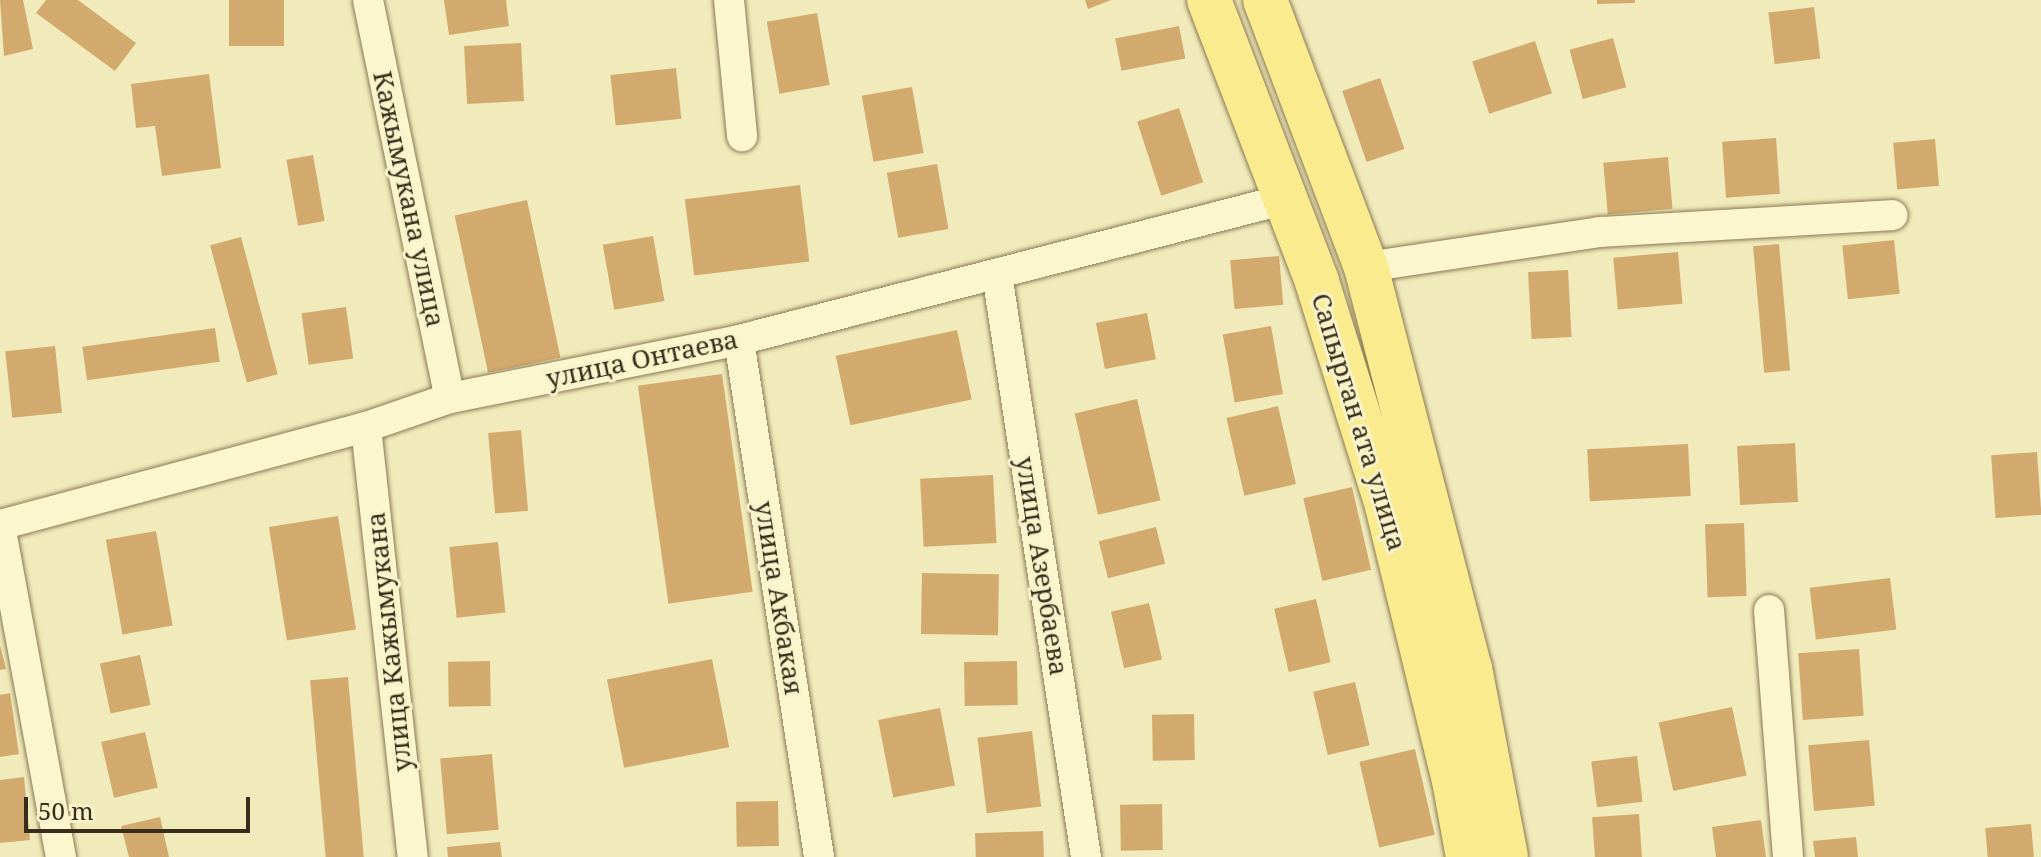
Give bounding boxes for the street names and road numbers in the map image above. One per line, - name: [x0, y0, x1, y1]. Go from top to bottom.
- street label: Кажымукана улица: [367, 68, 451, 330]
- street label: Сапырган ата улица: [1305, 289, 1413, 555]
- street label: улица Онтаева: [543, 323, 741, 395]
- street label: улица Азербаева: [1009, 454, 1075, 678]
- street label: улица Акбакая: [748, 499, 810, 697]
- street label: улица Кажымукана: [360, 511, 418, 773]

